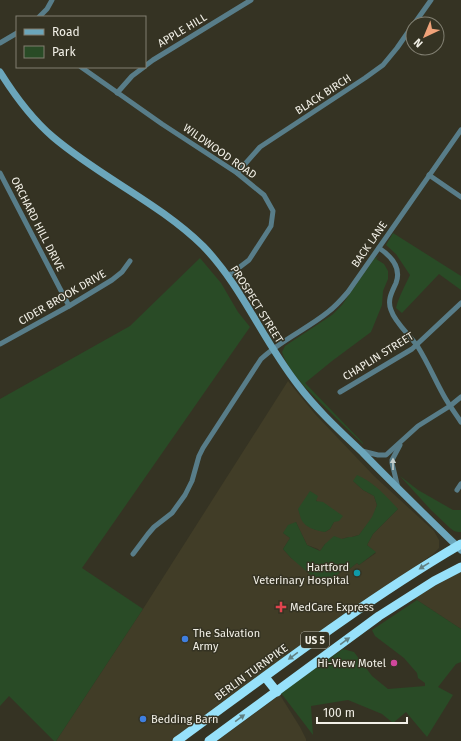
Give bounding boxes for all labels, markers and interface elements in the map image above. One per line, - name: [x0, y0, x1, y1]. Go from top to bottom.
- street label: APPLE HILL: [155, 10, 210, 50]
- legend: [16, 16, 146, 68]
- north arrow: [405, 16, 445, 56]
- text: Road: [52, 25, 80, 39]
- text: N: [411, 36, 426, 50]
- text: Park: [52, 45, 76, 59]
- street label: BLACK BIRCH: [293, 72, 354, 117]
- street label: WILDWOOD ROAD: [180, 121, 259, 182]
- street label: ORCHARD HILL DRIVE: [8, 175, 67, 274]
- street label: BACK LANE: [349, 219, 390, 270]
- street label: PROSPECT STREET: [228, 263, 286, 346]
- street label: CIDER BROOK DRIVE: [16, 267, 108, 328]
- street label: CHAPLIN STREET: [340, 329, 416, 383]
- one-way arrow: [390, 457, 396, 470]
- place label: Hartford Veterinary Hospital: [253, 561, 349, 587]
- one-way arrow: [418, 563, 429, 570]
- marker: Hartford Veterinary Hospital: [352, 568, 362, 578]
- marker: MedCare Express: [275, 601, 287, 613]
- place label: MedCare Express: [290, 601, 374, 614]
- place label: The Salvation Army: [193, 627, 260, 653]
- road number: US 5: [301, 632, 329, 648]
- marker: The Salvation Army: [180, 634, 190, 644]
- one-way arrow: [339, 637, 350, 645]
- street label: BERLIN TURNPIKE: [212, 641, 291, 703]
- one-way arrow: [288, 652, 299, 660]
- place label: Hi-View Motel: [317, 657, 386, 670]
- marker: Hi-View Motel: [389, 658, 399, 668]
- scale bar: [317, 699, 407, 725]
- text: 100 m: [323, 706, 355, 720]
- place label: Bedding Barn: [151, 713, 218, 726]
- marker: Bedding Barn: [138, 714, 148, 724]
- one-way arrow: [235, 714, 246, 722]

